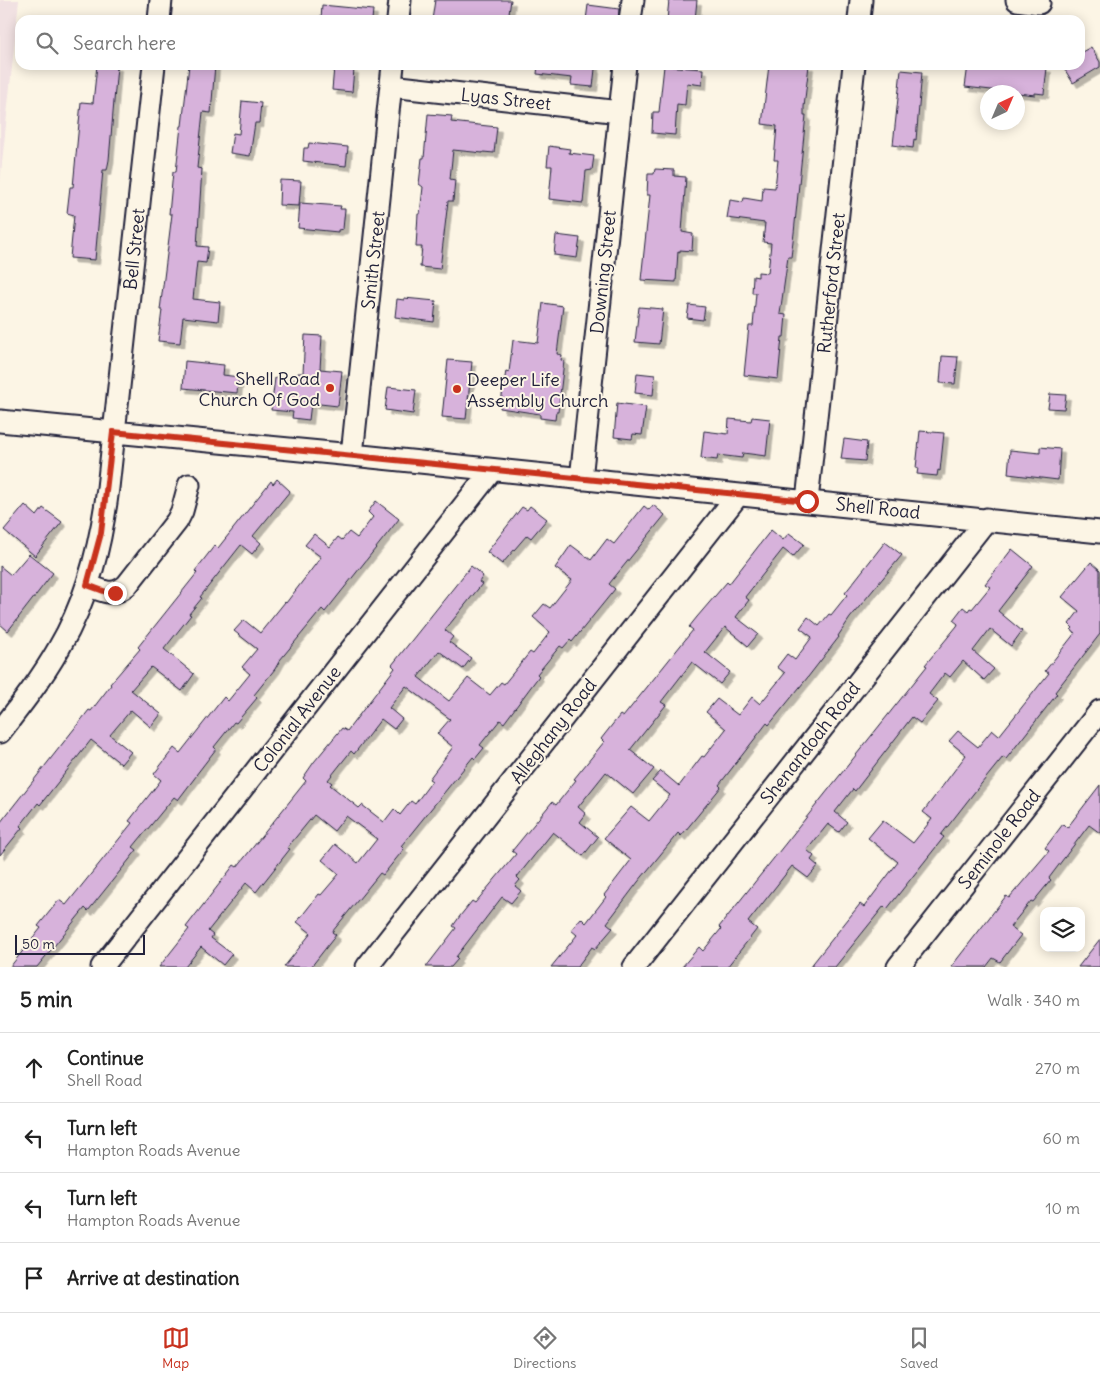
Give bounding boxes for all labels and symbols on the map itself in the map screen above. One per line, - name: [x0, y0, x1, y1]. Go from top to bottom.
- street label: Lyas Street: [460, 83, 552, 115]
- north arrow: [980, 85, 1025, 130]
- street label: Bell Street: [118, 207, 150, 291]
- street label: Downing Street: [585, 209, 621, 335]
- street label: Smith Street: [356, 210, 390, 310]
- street label: Rutherford Street: [812, 212, 850, 354]
- place label: Shell Road Church Of God: [199, 367, 320, 411]
- place label: Deeper Life Assembly Church: [467, 368, 608, 412]
- marker: Shell Road Church Of God: [324, 382, 336, 394]
- marker: Deeper Life Assembly Church: [451, 383, 463, 395]
- route start: [796, 490, 819, 513]
- street label: Shell Road: [835, 492, 922, 524]
- route end: [104, 582, 127, 605]
- street label: Colonial Avenue: [248, 661, 346, 777]
- street label: Alleghany Road: [505, 674, 601, 788]
- street label: Shenandoah Road: [755, 677, 865, 809]
- street label: Seminole Road: [953, 784, 1045, 893]
- scale bar: [15, 932, 145, 955]

